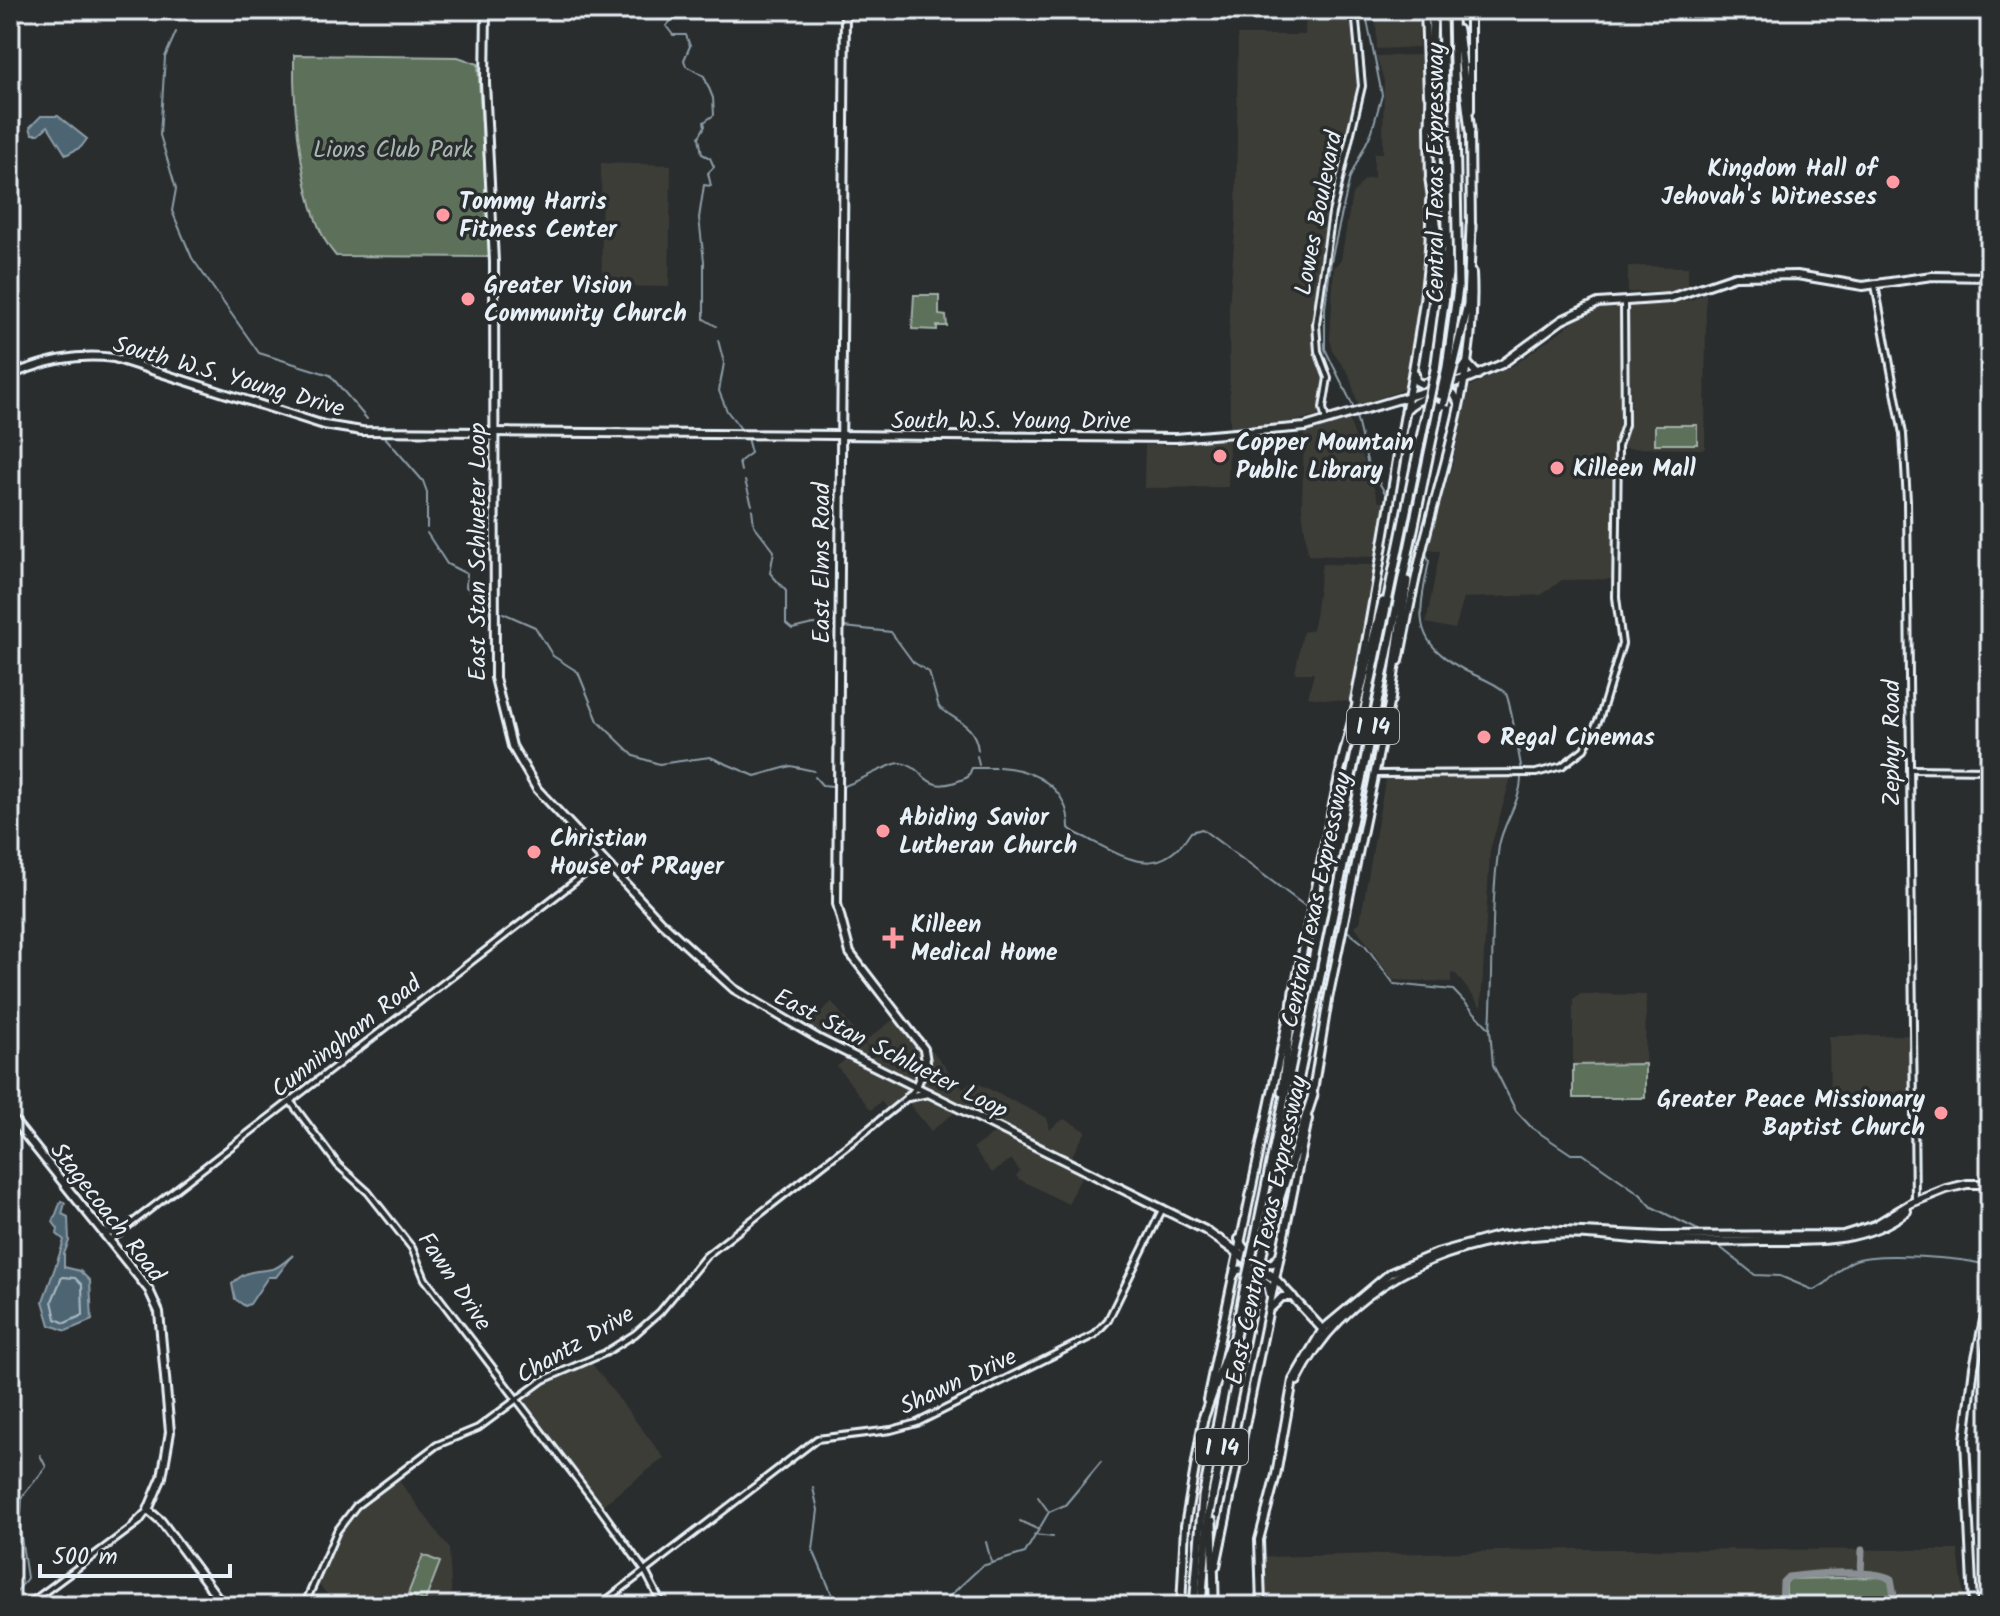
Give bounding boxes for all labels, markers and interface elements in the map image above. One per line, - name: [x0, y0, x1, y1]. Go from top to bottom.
- street label: Central Texas Expressway: [1417, 42, 1456, 303]
- street label: Lowes Boulevard: [1284, 127, 1355, 299]
- park label: Lions Club Park: [313, 131, 474, 170]
- place label: Kingdom Hall of Jehovah's Witnesses: [1661, 150, 1880, 217]
- marker: Kingdom Hall of Jehovah's Witnesses: [1884, 173, 1902, 191]
- place label: Tommy Harris Fitness Center: [459, 183, 618, 250]
- marker: Tommy Harris Fitness Center: [434, 206, 452, 224]
- place label: Greater Vision Community Church: [484, 267, 687, 334]
- marker: Greater Vision Community Church: [459, 290, 477, 308]
- street label: South W.S. Young Drive: [108, 326, 349, 429]
- street label: South W.S. Young Drive: [891, 402, 1131, 441]
- street label: East Stan Schlueter Loop: [459, 422, 498, 681]
- place label: Copper Mountain Public Library: [1236, 424, 1414, 491]
- marker: Copper Mountain Public Library: [1211, 447, 1229, 465]
- place label: Killeen Mall: [1573, 450, 1696, 489]
- marker: Killeen Mall: [1548, 459, 1566, 477]
- street label: East Elms Road: [803, 481, 842, 644]
- street label: Zephyr Road: [1873, 679, 1912, 806]
- road number: I 14: [1347, 708, 1399, 744]
- place label: Regal Cinemas: [1500, 719, 1655, 758]
- marker: Regal Cinemas: [1475, 728, 1493, 746]
- street label: Central Texas Expressway: [1271, 768, 1364, 1032]
- place label: Abiding Savior Lutheran Church: [899, 799, 1077, 866]
- place label: Christian House of PRayer: [550, 820, 725, 887]
- marker: Abiding Savior Lutheran Church: [874, 822, 892, 840]
- marker: Christian House of PRayer: [525, 843, 543, 861]
- place label: Killeen Medical Home: [911, 906, 1058, 973]
- marker: Killeen Medical Home: [882, 927, 904, 949]
- street label: Cunningham Road: [263, 965, 432, 1109]
- street label: East Stan Schlueter Loop: [766, 978, 1015, 1131]
- street label: East Central Texas Expressway: [1216, 1071, 1319, 1388]
- place label: Greater Peace Missionary Baptist Church: [1657, 1081, 1926, 1148]
- marker: Greater Peace Missionary Baptist Church: [1932, 1104, 1950, 1122]
- street label: Stagecoach Road: [39, 1134, 175, 1293]
- street label: Fawn Drive: [406, 1224, 501, 1340]
- street label: Chantz Drive: [509, 1296, 642, 1395]
- street label: Shawn Drive: [894, 1338, 1024, 1427]
- road number: I 14: [1196, 1429, 1248, 1465]
- scale bar: [40, 1528, 230, 1578]
- text: 500 m: [52, 1538, 118, 1577]

